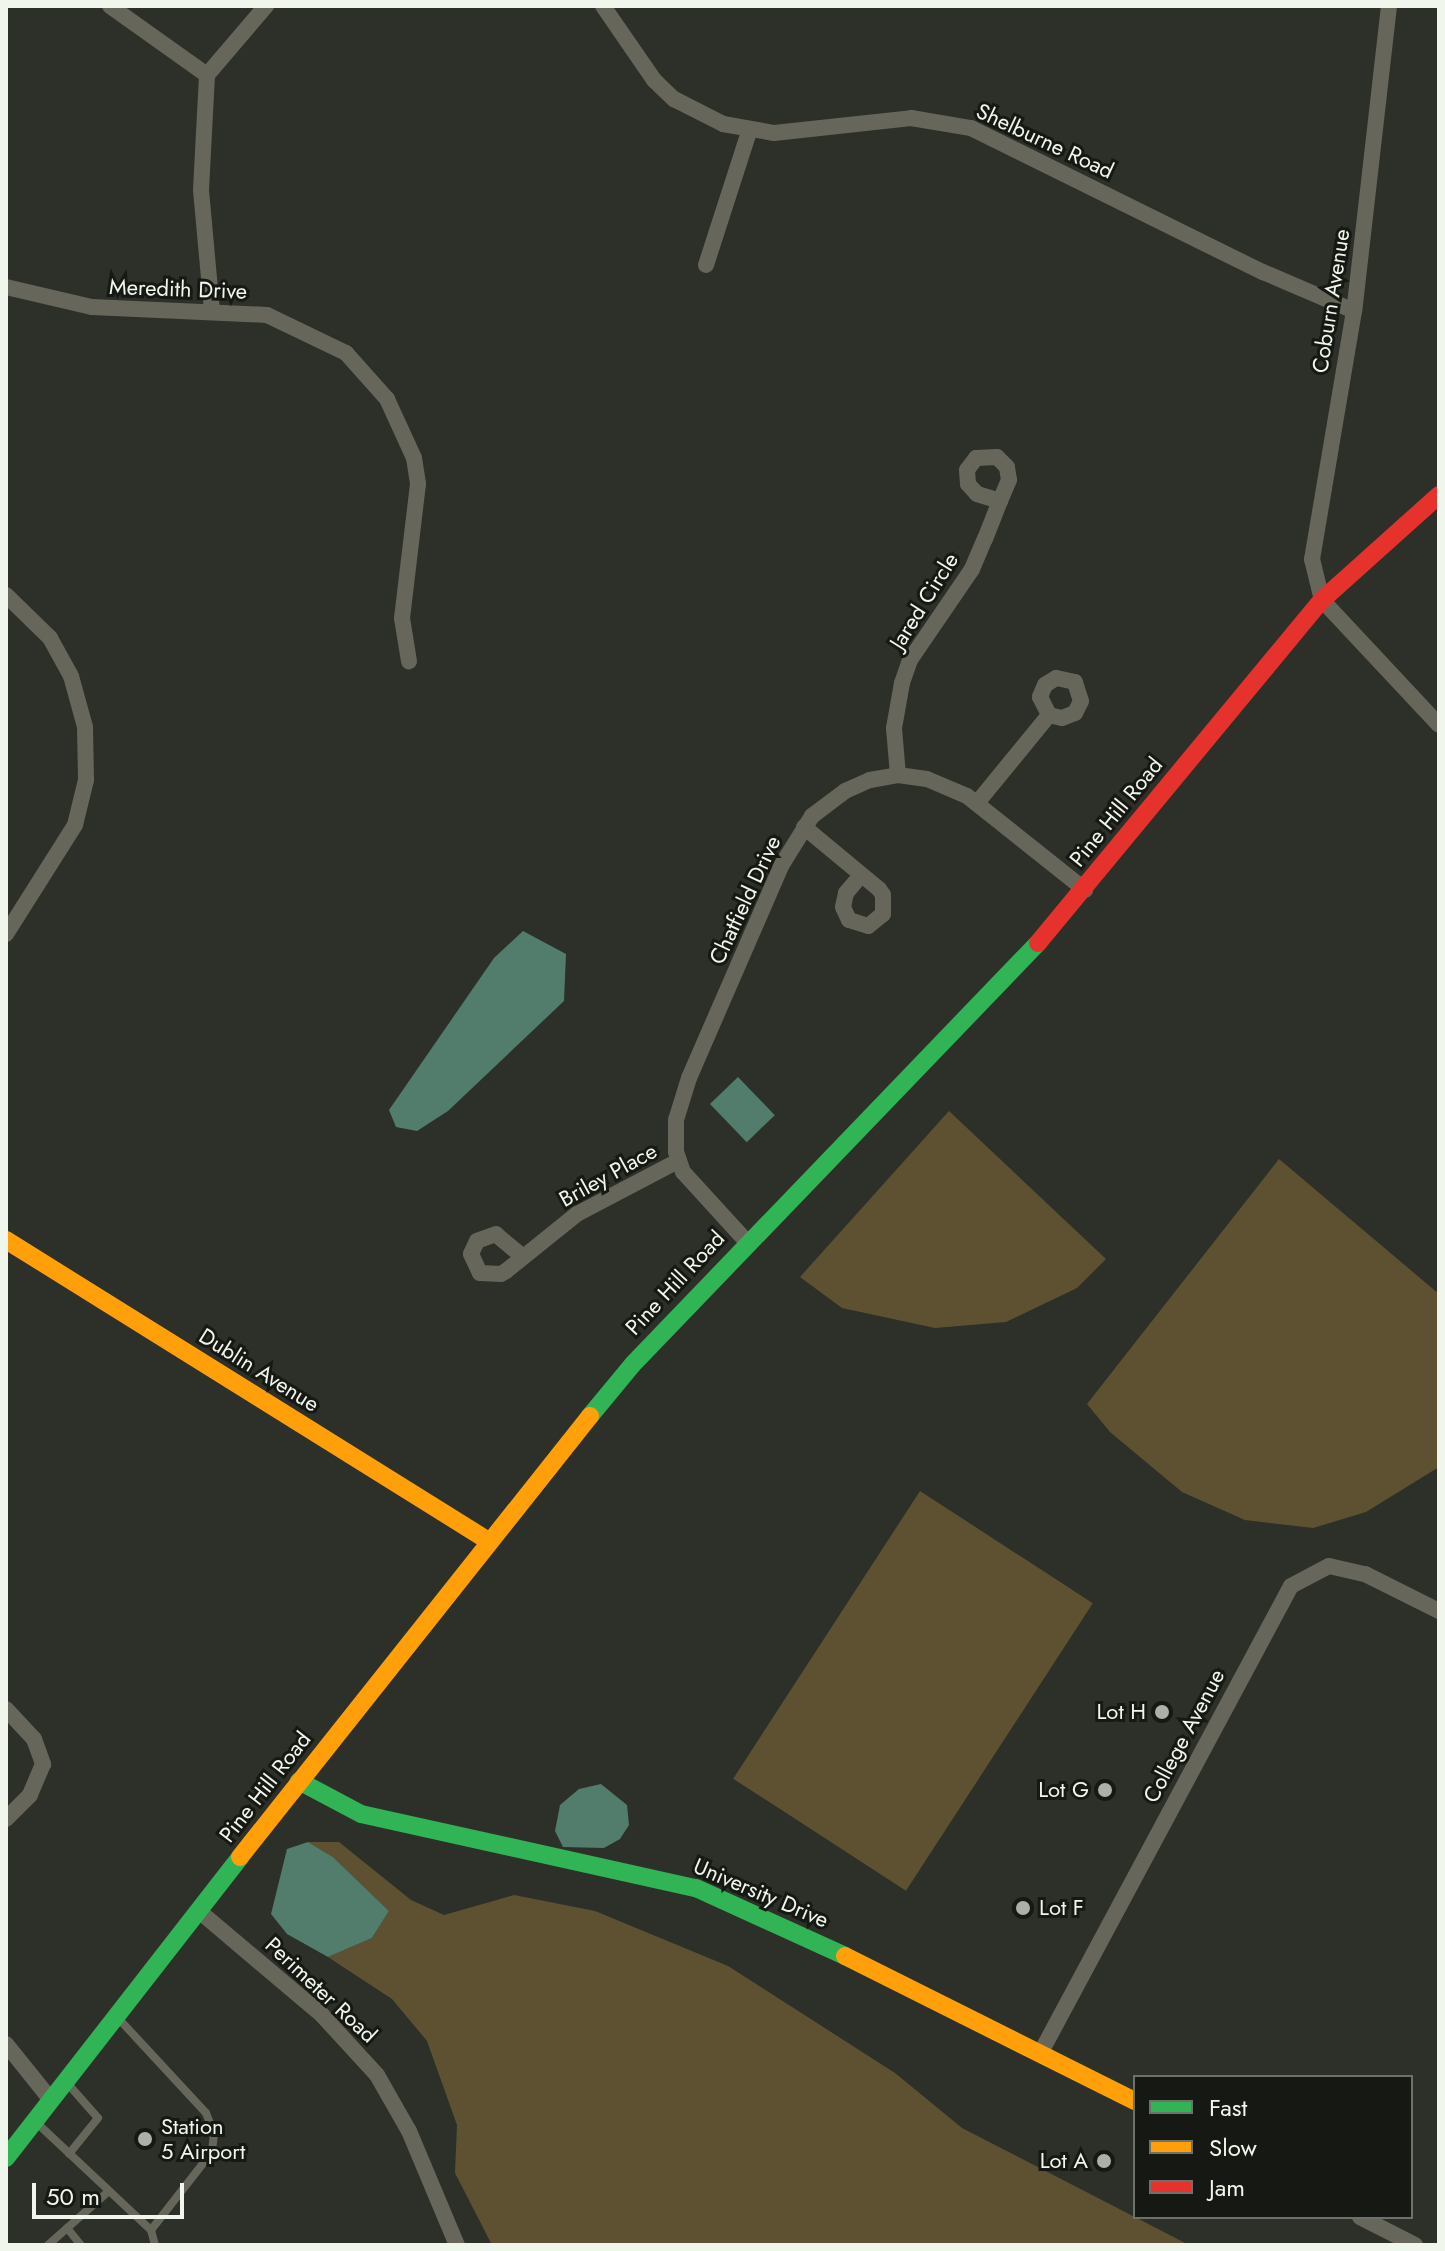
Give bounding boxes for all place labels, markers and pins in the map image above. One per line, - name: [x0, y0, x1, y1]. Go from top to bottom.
- place label: Lot H: [1096, 1699, 1146, 1725]
- marker: Lot H: [1153, 1703, 1171, 1721]
- place label: Lot G: [1038, 1777, 1089, 1803]
- marker: Lot G: [1096, 1781, 1114, 1799]
- place label: Lot F: [1039, 1895, 1084, 1921]
- marker: Lot F: [1014, 1899, 1032, 1917]
- place label: Station 5 Airport: [161, 2113, 245, 2164]
- marker: Station 5 Airport: [136, 2130, 154, 2148]
- place label: Lot A: [1040, 2148, 1088, 2174]
- marker: Lot A: [1095, 2152, 1113, 2170]

